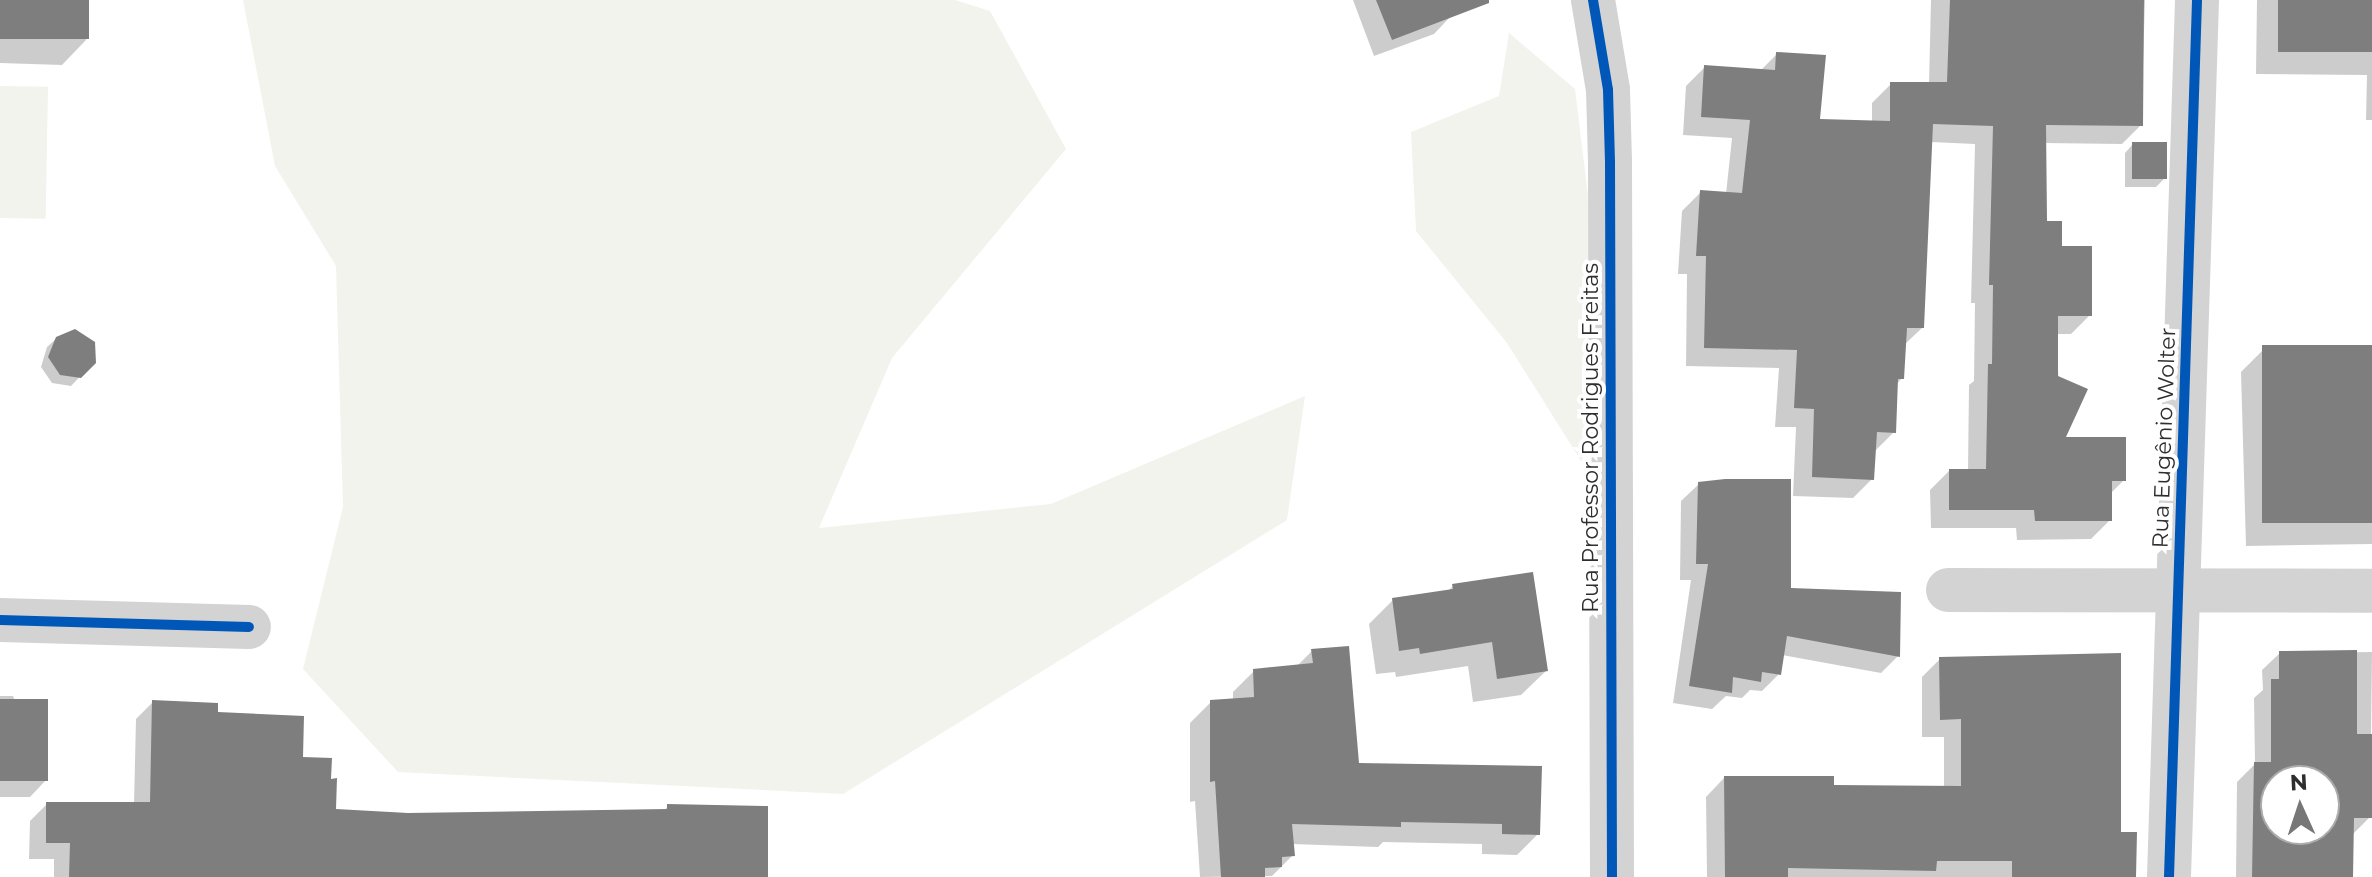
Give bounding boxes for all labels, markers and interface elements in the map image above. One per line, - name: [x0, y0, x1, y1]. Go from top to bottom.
- street label: Rua Professor Rodrigues Freitas: [1578, 263, 1604, 613]
- street label: Rua Eugênio Wolter: [2147, 327, 2181, 549]
- north arrow: [2260, 765, 2340, 845]
- text: N: [2289, 769, 2308, 796]

